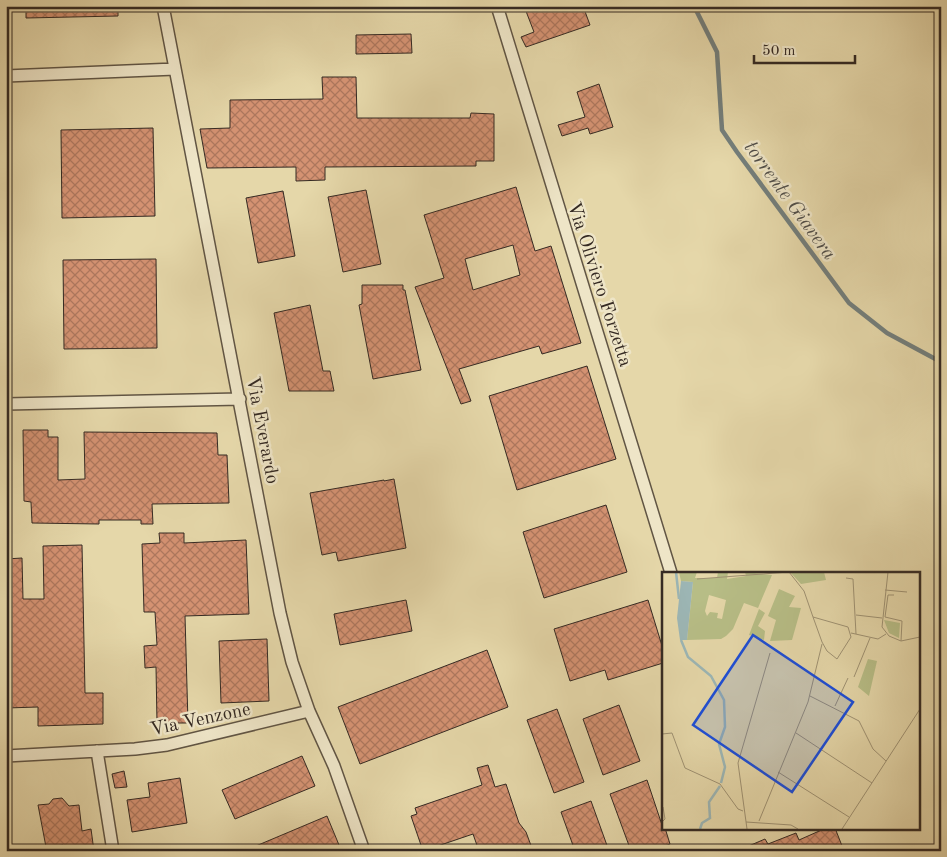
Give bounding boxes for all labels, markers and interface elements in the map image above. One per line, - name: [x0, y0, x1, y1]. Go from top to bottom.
- scale bar: [754, 32, 856, 64]
- text: 50 m: [762, 44, 796, 59]
- water label: torrente Giavera: [740, 138, 839, 264]
- street label: Via Oliviero Forzetta: [563, 200, 634, 370]
- street label: Via Everardo: [242, 375, 281, 486]
- inset map: [662, 572, 920, 830]
- street label: Via Venzone: [149, 701, 253, 740]

